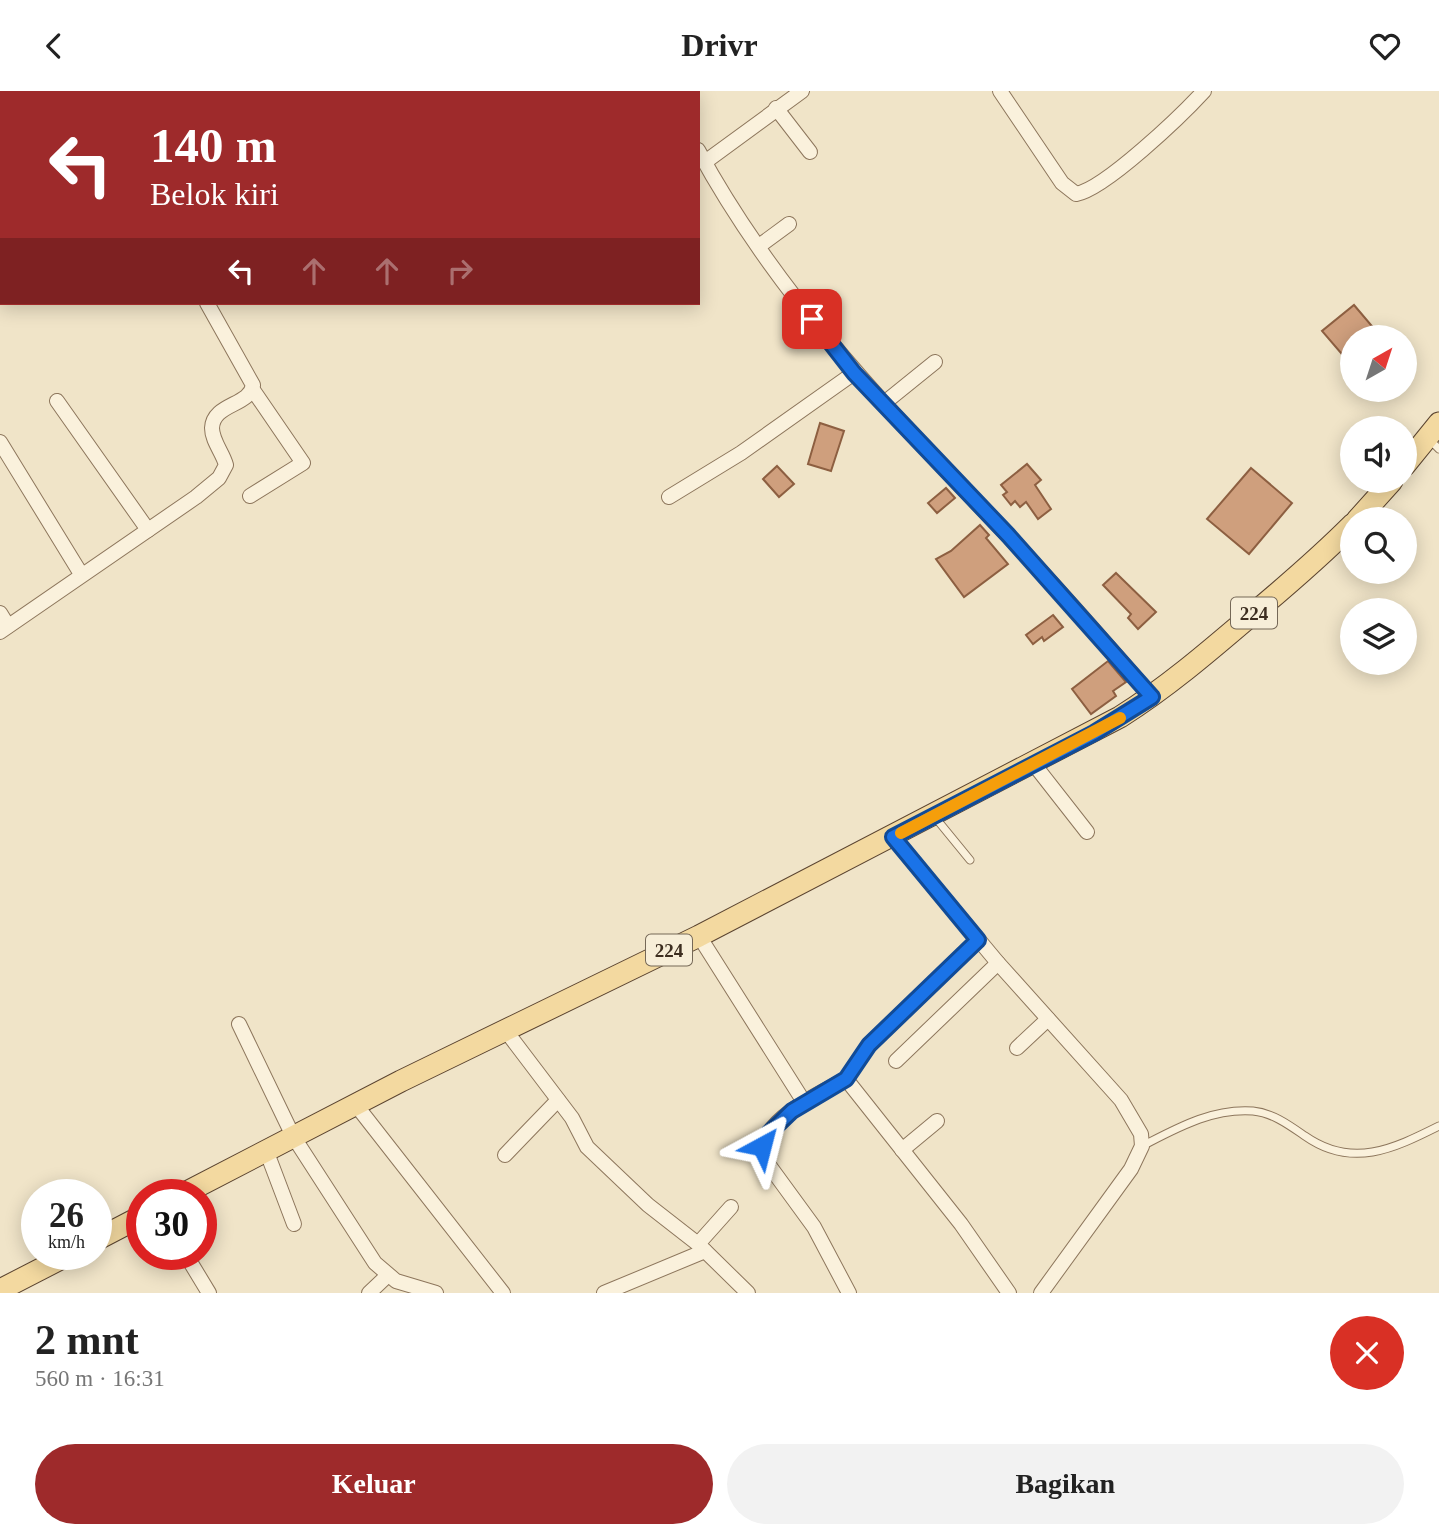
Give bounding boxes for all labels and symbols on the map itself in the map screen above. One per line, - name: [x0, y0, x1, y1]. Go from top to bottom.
- pin: [782, 289, 842, 349]
- north arrow: [1340, 325, 1418, 403]
- road number: 224: [1231, 597, 1277, 629]
- road number: 224: [646, 935, 692, 965]
- position arrow: [725, 1109, 799, 1183]
- speed limit sign: 30: [126, 1179, 217, 1270]

